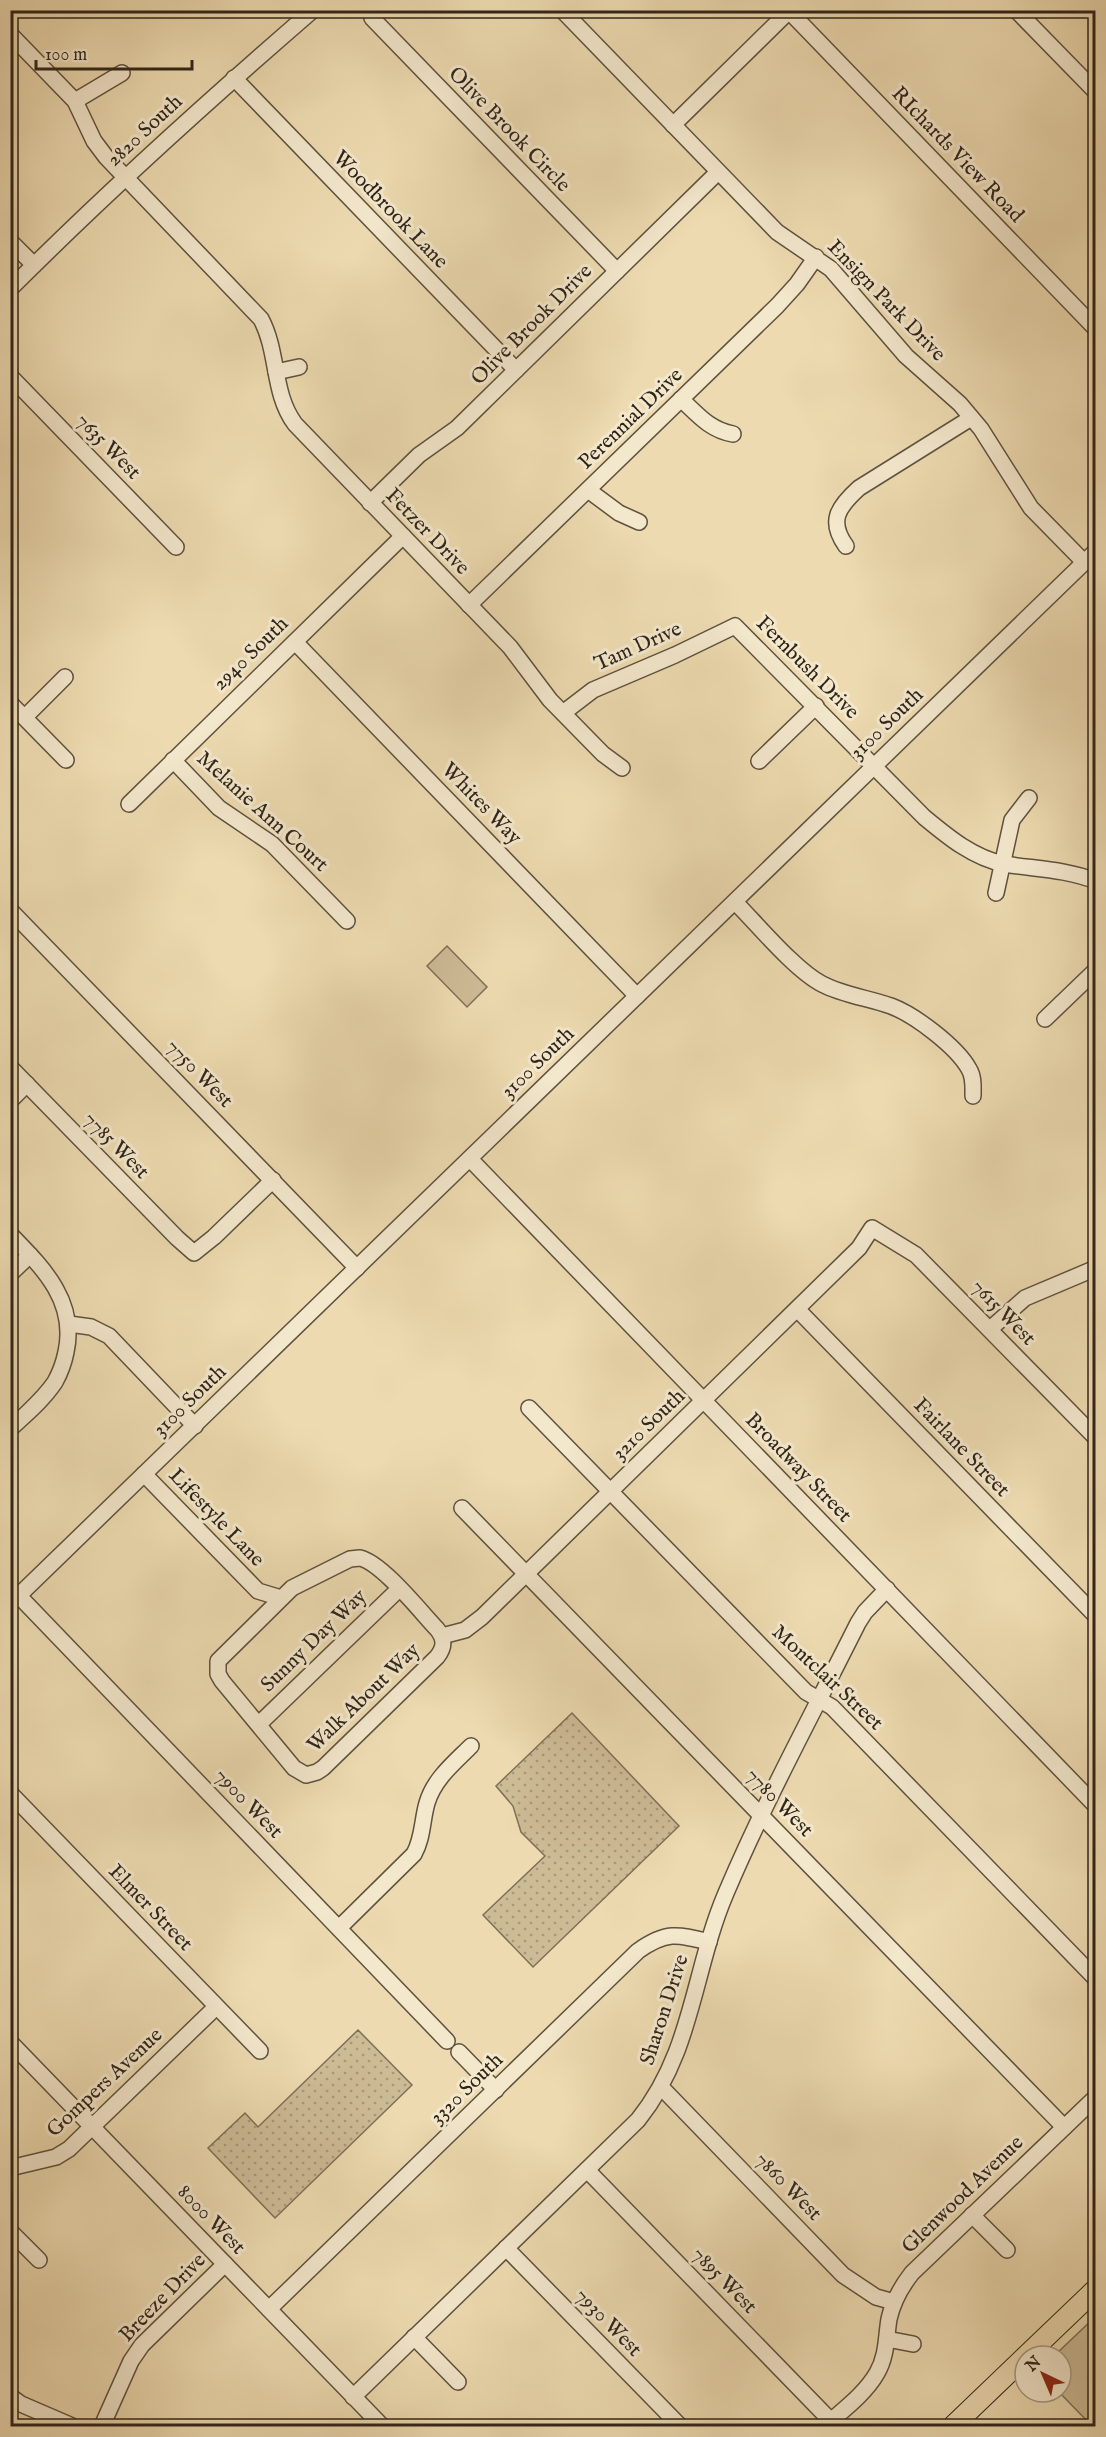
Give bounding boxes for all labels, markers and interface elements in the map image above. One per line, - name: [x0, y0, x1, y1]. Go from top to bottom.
- scale bar: [36, 33, 192, 71]
- text: 100 m: [45, 44, 87, 67]
- street label: Olive Brook Circle: [442, 61, 576, 199]
- street label: RIchards View Road: [885, 81, 1030, 230]
- street label: 2820 South: [101, 89, 189, 173]
- street label: Woodbrook Lane: [327, 145, 454, 275]
- street label: Ensign Park Drive: [821, 234, 951, 368]
- street label: Olive Brook Drive: [466, 258, 599, 391]
- street label: Perennial Drive: [573, 362, 689, 476]
- street label: 7635 West: [70, 408, 146, 486]
- street label: Fetzer Drive: [379, 483, 475, 581]
- street label: Fernbush Drive: [749, 610, 865, 726]
- street label: 2940 South: [207, 611, 295, 697]
- street label: Tam Drive: [590, 616, 686, 678]
- street label: 3100 South: [845, 682, 929, 766]
- street label: Melanie Ann Court: [190, 746, 334, 878]
- street label: Whites Way: [435, 757, 527, 851]
- street label: 3100 South: [496, 1021, 580, 1105]
- street label: 7750 West: [160, 1034, 238, 1114]
- street label: 7785 West: [77, 1107, 155, 1185]
- street label: 7615 West: [965, 1274, 1041, 1352]
- street label: 3100 South: [148, 1359, 232, 1443]
- street label: 3210 South: [607, 1383, 691, 1467]
- street label: Fairlane Street: [907, 1393, 1015, 1503]
- street label: Broadway Street: [739, 1407, 857, 1529]
- street label: Lifestyle Lane: [162, 1463, 270, 1573]
- street label: Sunny Day Way: [255, 1583, 373, 1698]
- street label: Montclair Street: [765, 1619, 889, 1737]
- street label: Walk About Way: [302, 1637, 427, 1759]
- street label: 7900 West: [208, 1763, 288, 1845]
- street label: 7780 West: [739, 1763, 819, 1843]
- street label: Elmer Street: [102, 1859, 198, 1957]
- street label: Sharon Drive: [634, 1951, 696, 2069]
- street label: Gompers Avenue: [41, 2022, 169, 2144]
- street label: 3320 South: [425, 2047, 509, 2131]
- street label: Glenwood Avenue: [896, 2130, 1030, 2260]
- street label: 7860 West: [749, 2147, 827, 2227]
- street label: 8000 West: [171, 2179, 251, 2261]
- street label: 7895 West: [686, 2242, 762, 2320]
- street label: Breeze Drive: [114, 2247, 212, 2348]
- street label: 7930 West: [569, 2283, 647, 2363]
- north arrow: [1013, 2344, 1073, 2404]
- text: N: [1021, 2353, 1046, 2377]

